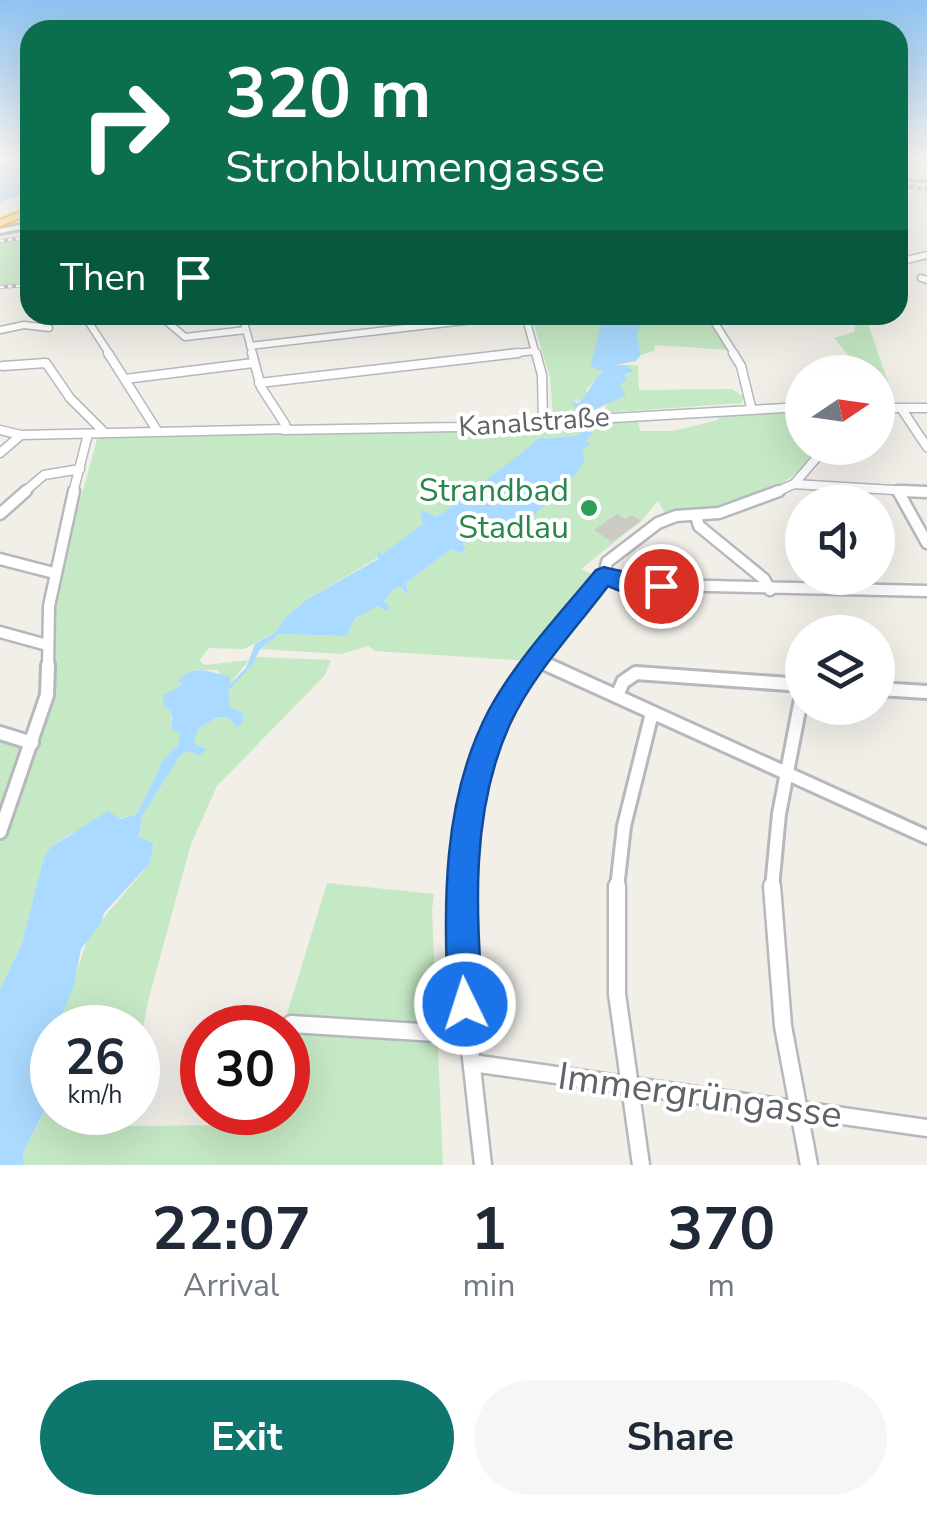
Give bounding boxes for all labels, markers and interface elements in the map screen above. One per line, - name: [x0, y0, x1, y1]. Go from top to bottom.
- text: 320 m: [225, 46, 431, 142]
- icon: right: [60, 60, 190, 190]
- text: Strohblumengasse: [225, 137, 605, 198]
- icon: arrive: [166, 250, 221, 305]
- text: Then: [60, 252, 146, 303]
- north arrow: [785, 355, 895, 465]
- map controls: [785, 355, 895, 725]
- street label: Kanalstraße: [457, 398, 611, 446]
- place label: Strandbad Stadlau: [419, 469, 569, 549]
- button: sound: [785, 485, 895, 595]
- marker: Strandbad Stadlau: [578, 497, 600, 519]
- pin: [619, 544, 704, 629]
- icon: arrive: [634, 559, 689, 614]
- button: layers: [785, 615, 895, 725]
- position arrow: [413, 952, 517, 1056]
- speed limit sign: 30: [180, 1005, 310, 1135]
- text: 26: [65, 1023, 125, 1092]
- street label: Immergrüngasse: [555, 1050, 845, 1141]
- text: km/h: [67, 1078, 123, 1112]
- text: 22:07: [152, 1188, 311, 1270]
- text: 1: [471, 1188, 507, 1270]
- text: 370: [667, 1188, 775, 1270]
- text: Arrival: [183, 1264, 279, 1307]
- text: min: [462, 1264, 515, 1307]
- text: m: [707, 1264, 735, 1307]
- button: Exit: [40, 1380, 454, 1495]
- button: Share: [474, 1380, 887, 1495]

